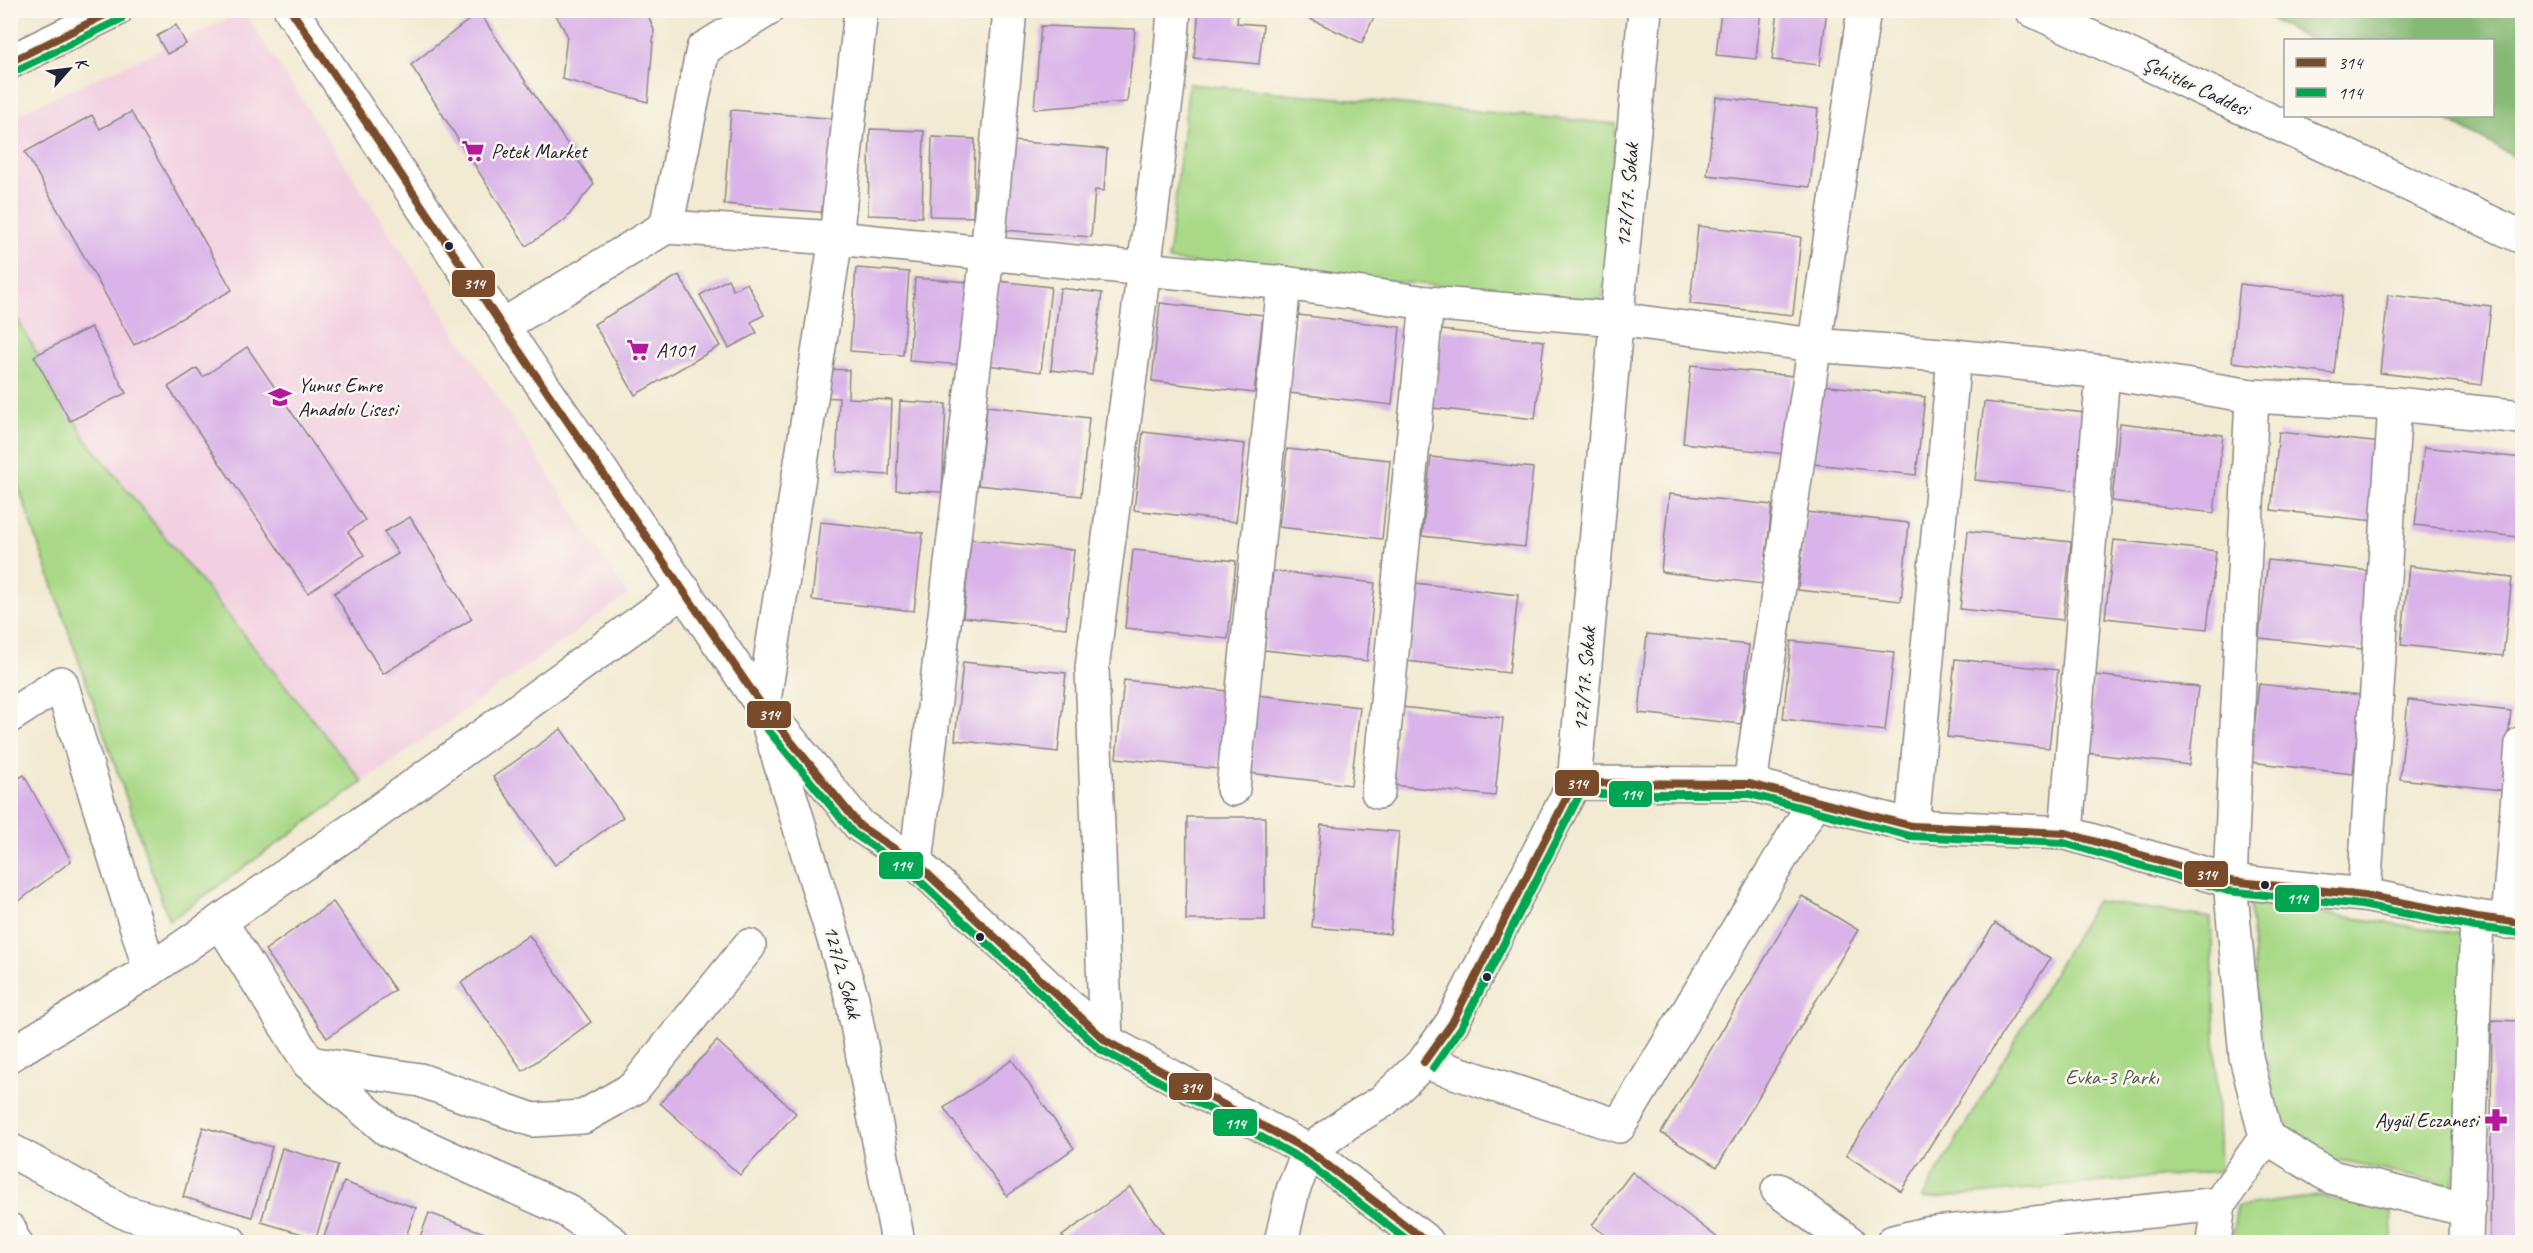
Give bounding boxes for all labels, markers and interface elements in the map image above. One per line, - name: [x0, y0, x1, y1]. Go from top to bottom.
- north arrow: [39, 39, 99, 99]
- legend: [2284, 39, 2494, 117]
- street label: Şehitler Caddesi: [2139, 50, 2256, 123]
- text: 314: [2338, 52, 2364, 74]
- text: K: [71, 54, 94, 74]
- text: 114: [2338, 82, 2364, 104]
- supermarket icon: Petek Market: [460, 138, 486, 164]
- place label: Petek Market: [491, 138, 589, 164]
- street label: 127/17. Sokak: [1609, 140, 1645, 248]
- unlabelled marker: [443, 240, 455, 252]
- line badge: 314: [451, 269, 496, 298]
- text: 314: [463, 274, 487, 294]
- supermarket icon: A101: [625, 337, 651, 363]
- place label: A101: [656, 337, 696, 363]
- place label: Yunus Emre Anadolu Lisesi: [298, 372, 400, 422]
- school or university icon: Yunus Emre Anadolu Lisesi: [267, 384, 293, 410]
- street label: 127/17. Sokak: [1566, 624, 1602, 732]
- line badge: 314: [746, 700, 792, 729]
- text: 314: [758, 705, 782, 725]
- line badge: 314: [1554, 769, 1600, 797]
- text: 314: [1566, 774, 1590, 794]
- line badge: 114: [1608, 780, 1653, 808]
- text: 114: [1620, 785, 1644, 805]
- line badge: 114: [878, 851, 924, 880]
- text: 114: [890, 856, 914, 876]
- line badge: 314: [2183, 860, 2229, 888]
- text: 314: [2195, 865, 2219, 885]
- unlabelled marker: [2259, 879, 2271, 891]
- line badge: 114: [2274, 884, 2320, 913]
- text: 114: [2286, 889, 2310, 909]
- street label: 127/2. Sokak: [818, 923, 868, 1023]
- unlabelled marker: [974, 931, 986, 943]
- unlabelled marker: [1481, 971, 1493, 983]
- park label: Evka-3 Parkı: [2065, 1064, 2160, 1090]
- line badge: 314: [1168, 1072, 1213, 1101]
- text: 314: [1180, 1078, 1204, 1098]
- place label: Aygül Eczanesi: [2375, 1107, 2481, 1133]
- pharmacy icon: Aygül Eczanesi: [2483, 1107, 2509, 1133]
- line badge: 114: [1212, 1108, 1258, 1137]
- text: 114: [1224, 1114, 1248, 1134]

